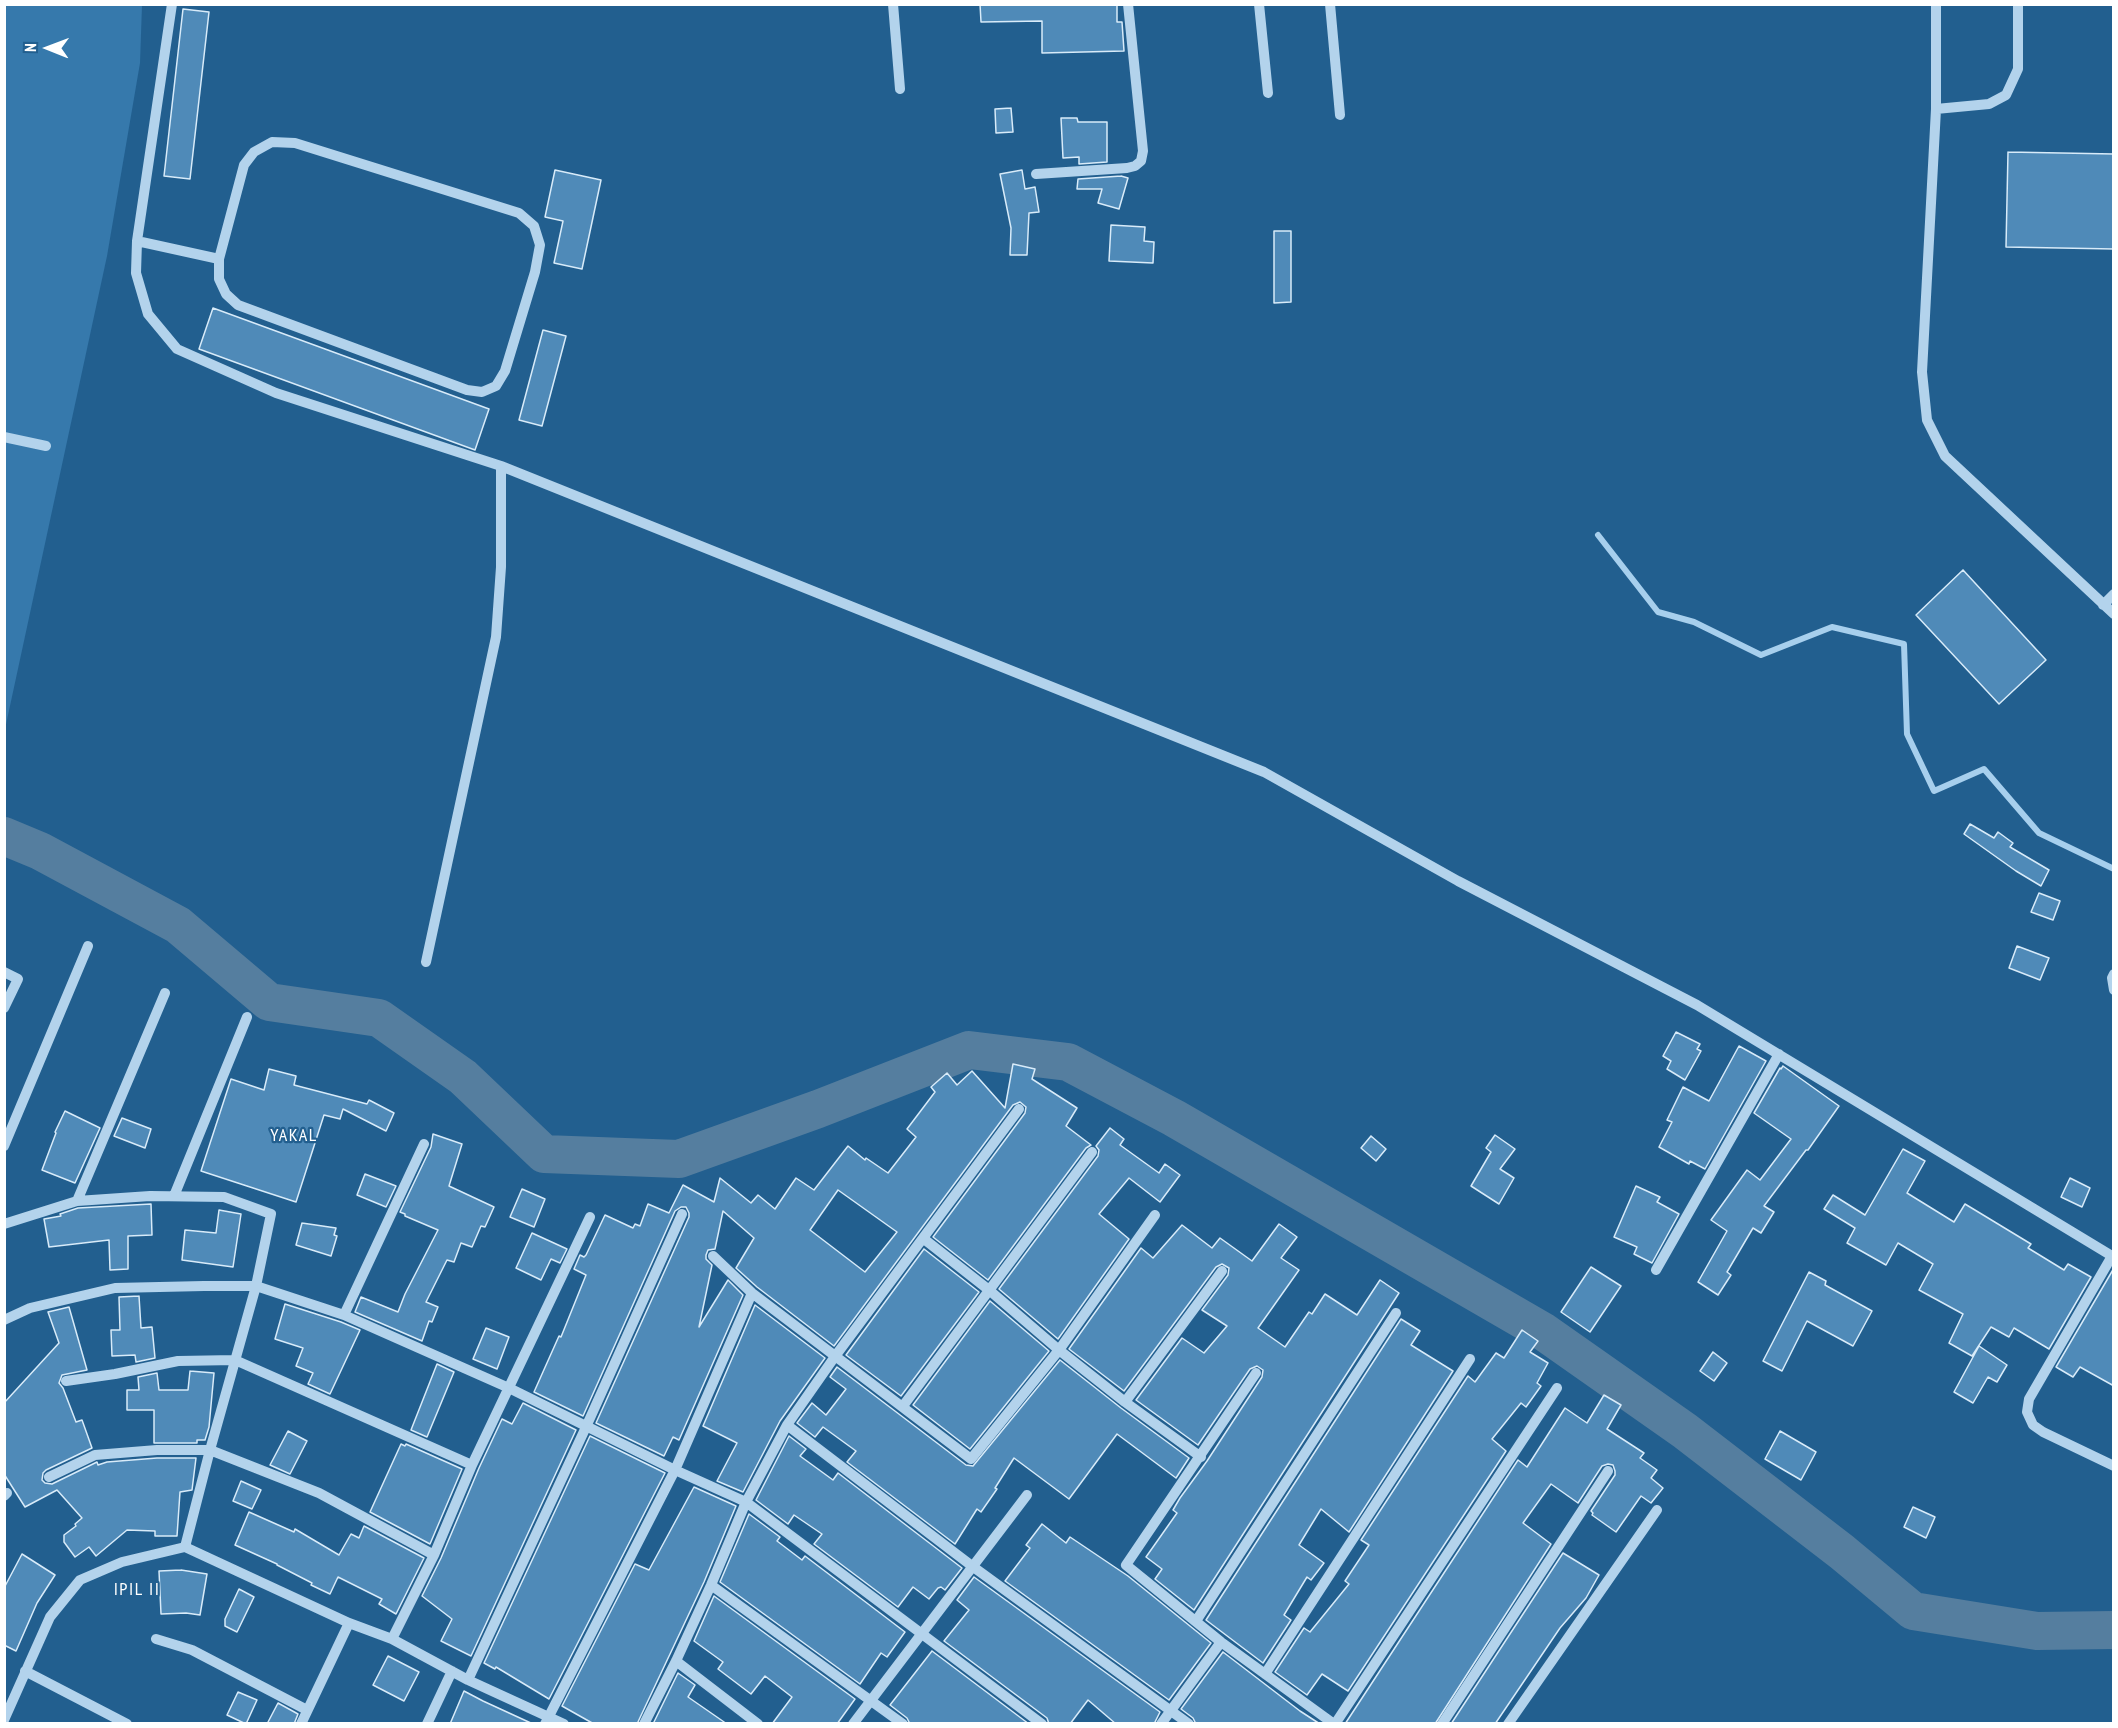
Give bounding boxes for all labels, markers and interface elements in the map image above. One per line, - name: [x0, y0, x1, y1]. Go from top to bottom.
- north arrow: [18, 18, 78, 78]
- text: N: [20, 43, 40, 52]
- district label: YAKAL: [270, 1125, 318, 1147]
- district label: IPIL II: [114, 1579, 160, 1601]

